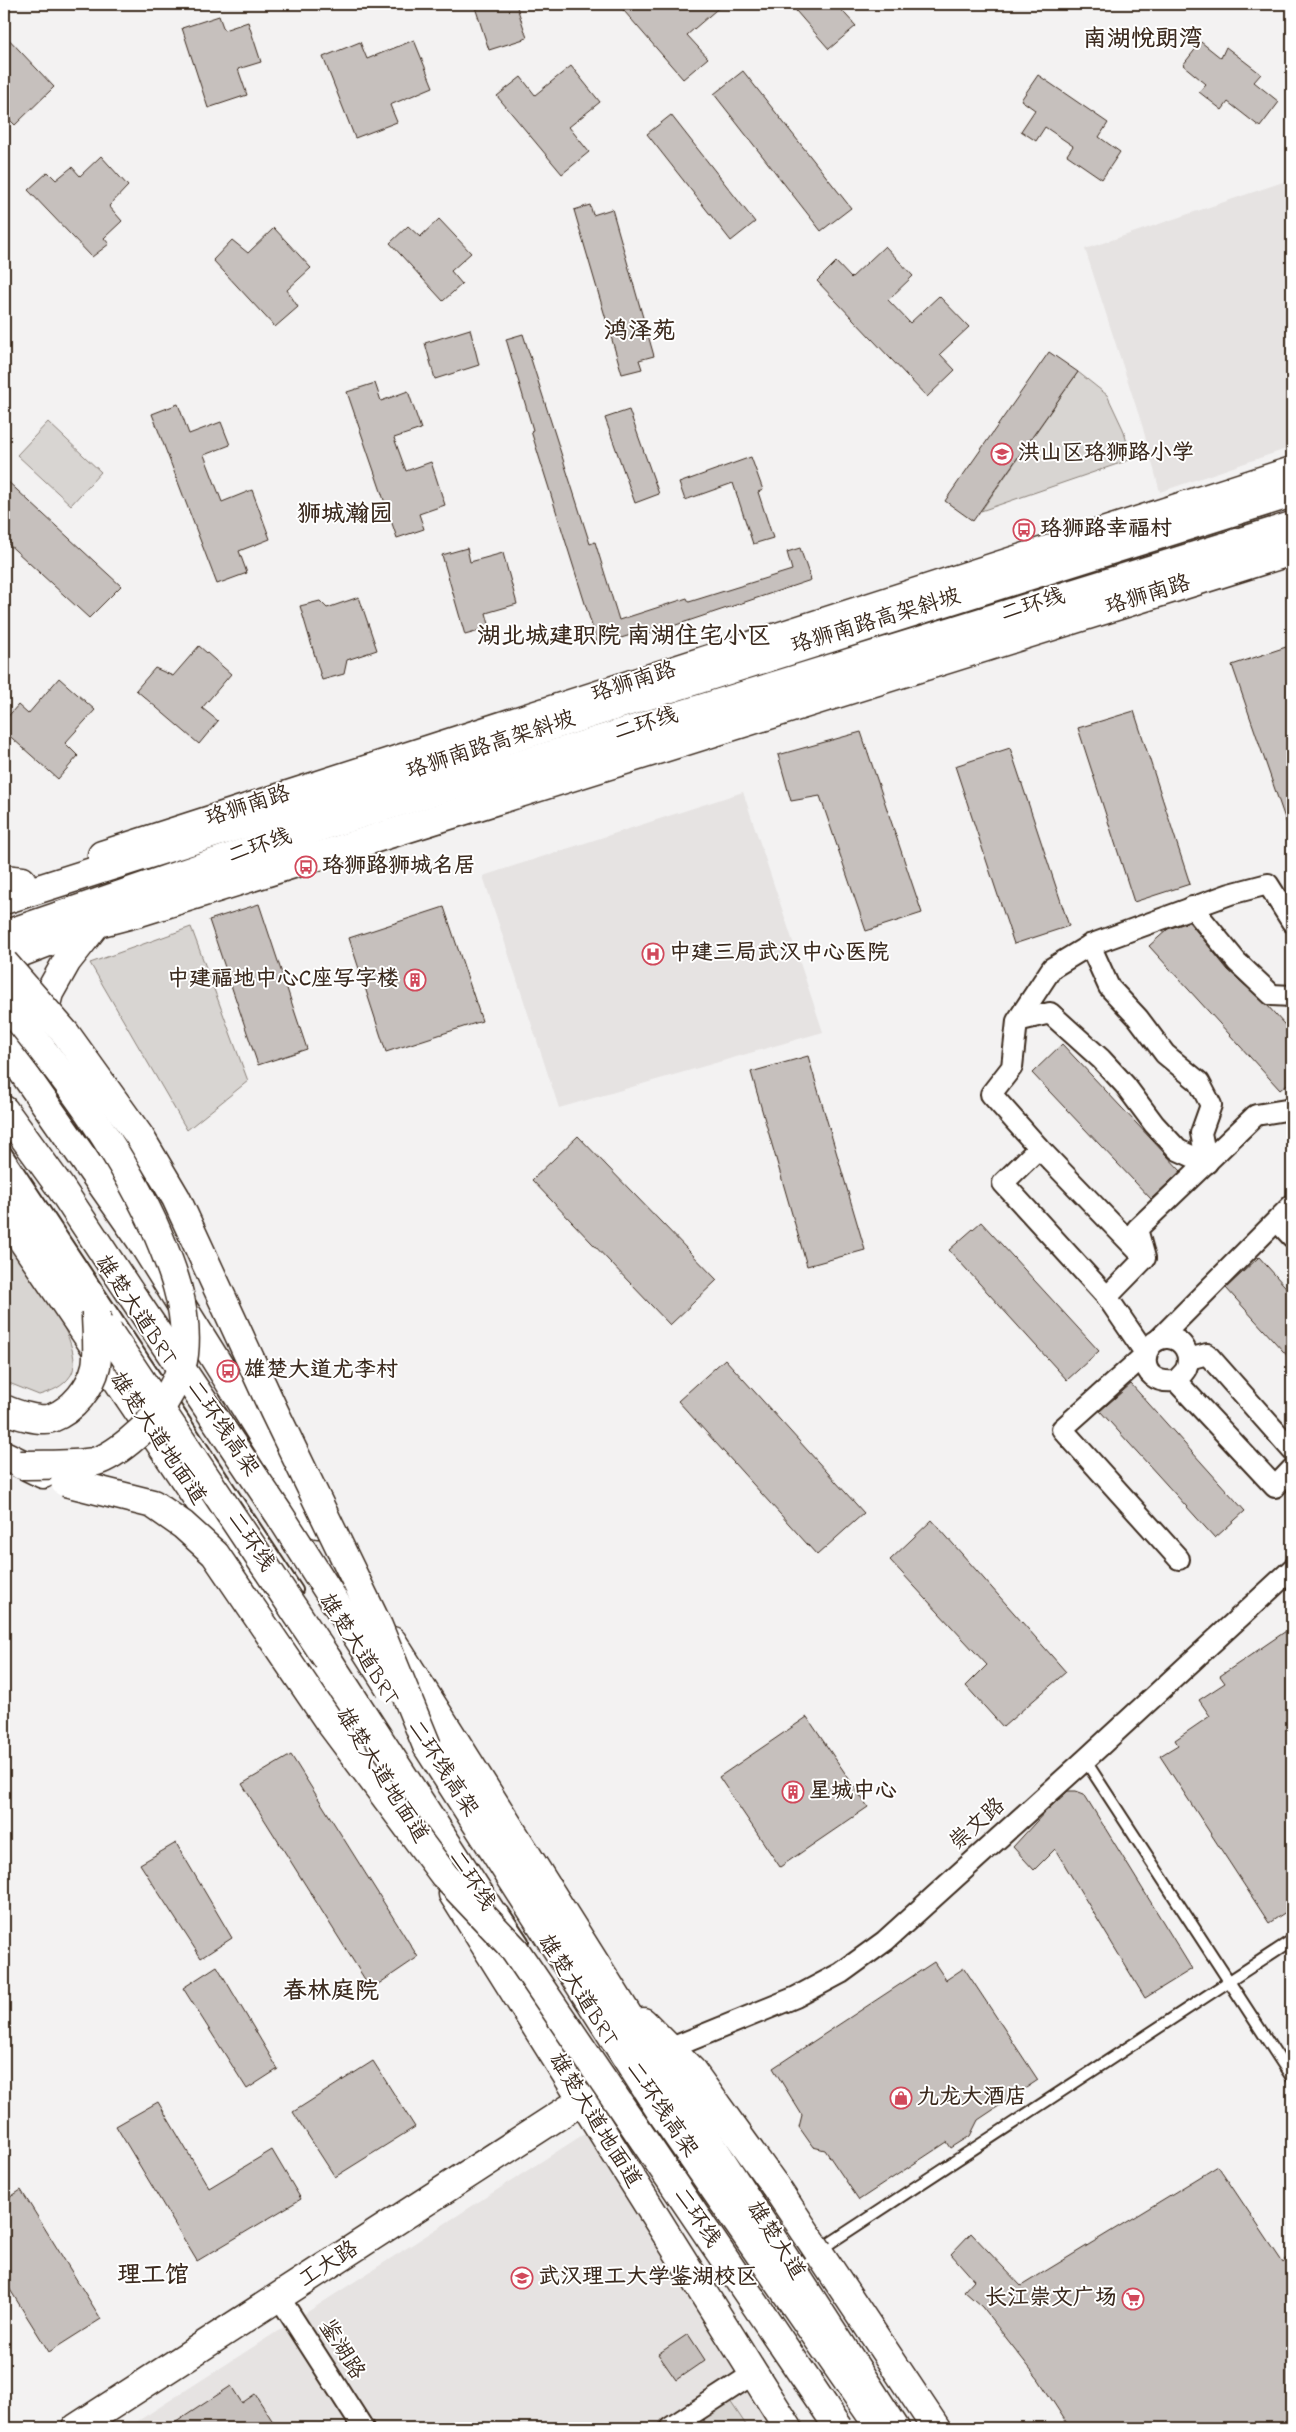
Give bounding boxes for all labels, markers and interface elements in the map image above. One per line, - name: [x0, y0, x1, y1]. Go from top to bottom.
- district label: 南湖悦朗湾: [1083, 23, 1203, 58]
- district label: 鸿泽苑: [604, 315, 676, 350]
- place label: 洪山区珞狮路小学: [1018, 438, 1194, 470]
- school or university icon: 洪山区珞狮路小学: [990, 442, 1014, 466]
- district label: 狮城瀚园: [297, 498, 393, 533]
- place label: 珞狮路幸福村: [1040, 514, 1172, 546]
- bus stop icon: 珞狮路幸福村: [1012, 518, 1036, 542]
- street label: 珞狮南路: [1101, 568, 1195, 624]
- street label: 珞狮南路高架斜坡: [787, 581, 965, 663]
- street label: 二环线: [997, 581, 1069, 631]
- district label: 湖北城建职院 南湖住宅小区: [477, 620, 771, 655]
- street label: 珞狮南路: [587, 654, 681, 712]
- street label: 二环线: [610, 700, 682, 750]
- street label: 珞狮南路高架斜坡: [402, 704, 580, 788]
- street label: 珞狮南路: [201, 778, 295, 836]
- street label: 二环线: [224, 821, 296, 873]
- place label: 珞狮路狮城名居: [322, 851, 476, 883]
- bus stop icon: 珞狮路狮城名居: [294, 855, 318, 879]
- place label: 中建三局武汉中心医院: [669, 938, 889, 970]
- hospital icon: 中建三局武汉中心医院: [641, 942, 665, 966]
- place label: 中建福地中心C座写字楼: [167, 964, 399, 996]
- building icon: 中建福地中心C座写字楼: [403, 968, 427, 992]
- street label: 雄楚大道BRT: [86, 1249, 184, 1373]
- place label: 雄楚大道尤李村: [244, 1355, 398, 1387]
- bus stop icon: 雄楚大道尤李村: [216, 1359, 240, 1383]
- street label: 雄楚大道地面道: [101, 1366, 213, 1512]
- street label: 二环线高架: [178, 1374, 266, 1484]
- street label: 二环线: [218, 1506, 282, 1578]
- street label: 雄楚大道BRT: [310, 1588, 406, 1713]
- street label: 雄楚大道地面道: [327, 1702, 435, 1850]
- street label: 二环线高架: [399, 1714, 485, 1824]
- place label: 星城中心: [809, 1776, 897, 1808]
- building icon: 星城中心: [781, 1780, 805, 1804]
- street label: 崇文路: [943, 1791, 1013, 1859]
- street label: 二环线: [440, 1845, 502, 1917]
- street label: 雄楚大道BRT: [529, 1929, 625, 2054]
- district label: 春林庭院: [283, 1975, 379, 2010]
- street label: 雄楚大道地面道: [540, 2047, 648, 2195]
- street label: 二环线高架: [617, 2055, 705, 2165]
- place label: 九龙大酒店: [917, 2082, 1027, 2114]
- shop icon: 九龙大酒店: [889, 2086, 913, 2110]
- street label: 二环线: [664, 2182, 728, 2254]
- street label: 雄楚大道: [738, 2195, 812, 2287]
- street label: 工大路: [293, 2234, 365, 2296]
- district label: 理工馆: [117, 2259, 189, 2294]
- place label: 武汉理工大学鉴湖校区: [538, 2262, 758, 2294]
- school or university icon: 武汉理工大学鉴湖校区: [510, 2266, 534, 2290]
- place label: 长江崇文广场: [985, 2283, 1117, 2315]
- supermarket icon: 长江崇文广场: [1121, 2287, 1145, 2311]
- street label: 鉴湖路: [310, 2314, 372, 2386]

